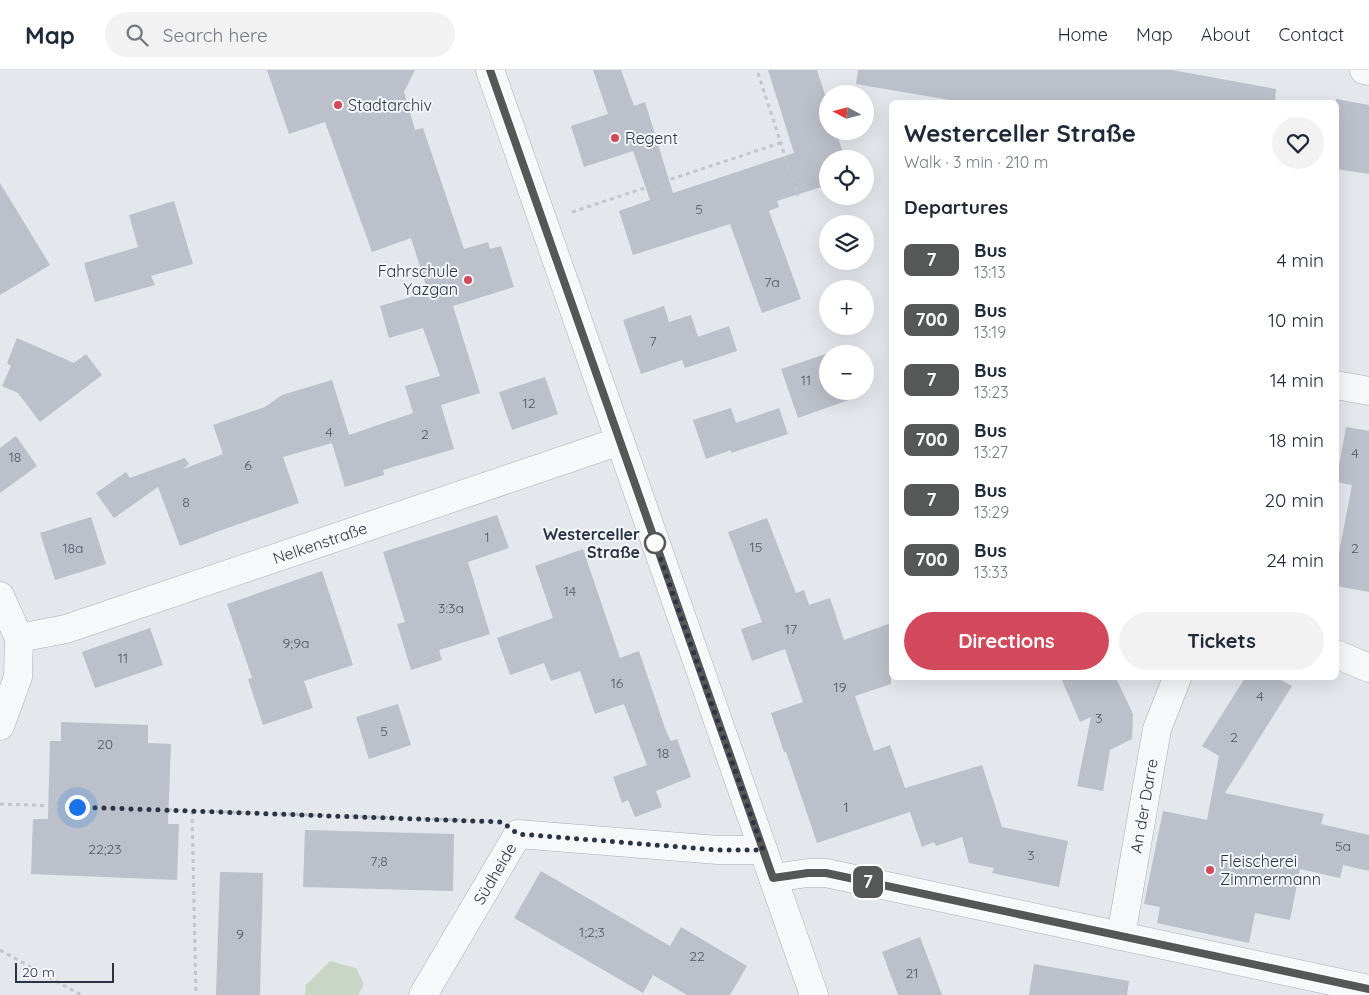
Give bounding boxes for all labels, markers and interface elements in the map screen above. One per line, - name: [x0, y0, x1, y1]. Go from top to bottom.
- search box: [105, 12, 455, 57]
- text: Map: [25, 20, 75, 50]
- icon: search: [123, 21, 151, 49]
- text: Search here: [163, 23, 268, 47]
- text: Home: [1058, 23, 1108, 46]
- text: Map: [1136, 23, 1173, 46]
- text: About: [1201, 23, 1251, 46]
- text: Contact: [1279, 23, 1344, 46]
- north arrow: [819, 85, 874, 140]
- map controls: [819, 85, 874, 400]
- place label: Stadtarchiv: [348, 95, 432, 115]
- marker: Stadtarchiv: [332, 99, 344, 111]
- button: heart: [1272, 117, 1324, 169]
- text: Westerceller Straße: [904, 118, 1136, 148]
- place label: Regent: [625, 128, 678, 148]
- marker: Regent: [609, 132, 621, 144]
- button: locate: [819, 150, 874, 205]
- text: Walk · 3 min · 210 m: [904, 152, 1048, 172]
- text: Departures: [904, 195, 1008, 219]
- house number: 5: [695, 200, 703, 218]
- button: layers: [819, 215, 874, 270]
- text: Bus: [974, 238, 1007, 262]
- text: 7: [927, 248, 936, 271]
- text: 4 min: [1276, 248, 1324, 272]
- place label: Fahrschule Yazgan: [378, 261, 458, 299]
- text: 13:13: [974, 262, 1006, 282]
- house number: 7a: [764, 273, 780, 291]
- marker: Fahrschule Yazgan: [462, 274, 474, 286]
- button: +: [819, 280, 874, 335]
- text: Bus: [974, 298, 1007, 322]
- text: 700: [916, 308, 948, 331]
- text: 10 min: [1268, 308, 1324, 332]
- text: 13:19: [974, 322, 1006, 342]
- house number: 7: [649, 332, 657, 350]
- button: −: [819, 345, 874, 400]
- text: Bus: [974, 358, 1007, 382]
- text: 7: [927, 368, 936, 391]
- text: 14 min: [1270, 368, 1324, 392]
- house number: 11: [801, 371, 811, 389]
- text: 13:23: [974, 382, 1009, 402]
- house number: 12: [523, 394, 536, 412]
- text: Bus: [974, 418, 1007, 442]
- house number: 4: [325, 423, 333, 441]
- house number: 2: [421, 425, 429, 443]
- text: 700: [916, 428, 948, 451]
- text: 18 min: [1269, 428, 1324, 452]
- text: 13:27: [974, 442, 1008, 462]
- house number: 4: [1351, 444, 1359, 462]
- house number: 18: [9, 448, 21, 466]
- house number: 6: [244, 456, 252, 474]
- text: Bus: [974, 478, 1007, 502]
- text: 7: [927, 488, 936, 511]
- text: 20 min: [1265, 488, 1324, 512]
- house number: 8: [182, 493, 190, 511]
- text: 13:29: [974, 502, 1009, 522]
- street label: Nelkenstraße: [270, 518, 370, 568]
- place label: Westerceller Straße: [543, 524, 640, 562]
- house number: 1: [484, 528, 490, 546]
- marker: Westerceller Straße: [644, 532, 666, 554]
- house number: 15: [750, 538, 762, 556]
- text: Bus: [974, 538, 1007, 562]
- house number: 18a: [62, 539, 84, 557]
- house number: 2: [1351, 539, 1359, 557]
- text: 700: [916, 548, 948, 571]
- text: 24 min: [1266, 548, 1324, 572]
- text: 13:33: [974, 562, 1008, 582]
- house number: 14: [564, 582, 576, 600]
- house number: 3:3a: [438, 599, 464, 617]
- button: Directions: [904, 612, 1109, 670]
- button: Tickets: [1119, 612, 1324, 670]
- house number: 17: [785, 620, 797, 638]
- house number: 9;9a: [283, 634, 309, 652]
- house number: 11: [118, 649, 128, 667]
- house number: 16: [611, 674, 624, 692]
- house number: 19: [834, 678, 847, 696]
- house number: 4: [1256, 687, 1264, 705]
- house number: 3: [1095, 709, 1103, 727]
- house number: 5: [380, 722, 388, 740]
- house number: 2: [1230, 728, 1238, 746]
- house number: 20: [97, 735, 113, 753]
- house number: 18: [657, 744, 669, 762]
- street label: An der Darre: [1126, 757, 1162, 855]
- your location: [65, 795, 90, 820]
- house number: 1: [843, 798, 849, 816]
- house number: 5a: [1335, 837, 1351, 855]
- street label: Südheide: [469, 839, 521, 908]
- house number: 22;23: [88, 840, 122, 858]
- house number: 3: [1027, 846, 1035, 864]
- place label: Fleischerei Zimmermann: [1220, 851, 1321, 889]
- house number: 7;8: [370, 852, 388, 870]
- marker: Fleischerei Zimmermann: [1204, 864, 1216, 876]
- line badge: 7: [852, 866, 884, 898]
- text: 7: [863, 870, 873, 893]
- house number: 1;2;3: [579, 923, 605, 941]
- house number: 9: [236, 925, 244, 943]
- house number: 22: [689, 947, 705, 965]
- scale bar: [15, 960, 114, 983]
- text: 20 m: [22, 963, 55, 981]
- house number: 21: [906, 964, 918, 982]

